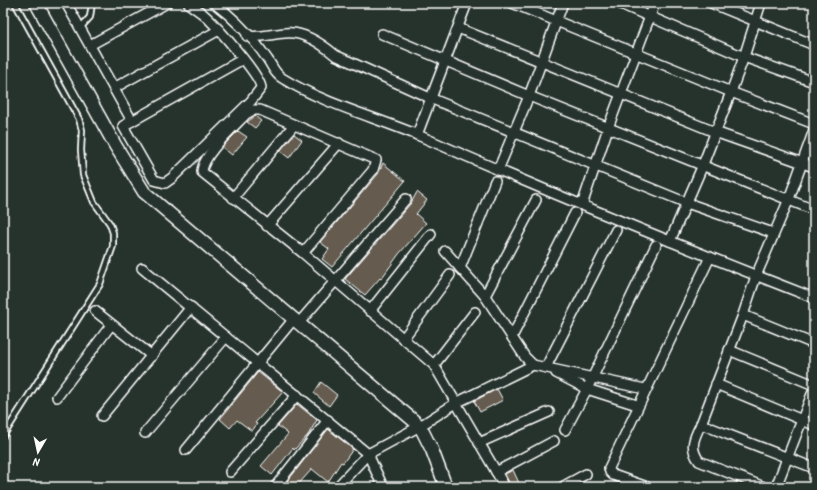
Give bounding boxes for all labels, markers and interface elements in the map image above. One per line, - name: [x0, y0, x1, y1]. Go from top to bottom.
- north arrow: [18, 432, 58, 472]
- text: N: [32, 451, 41, 470]

